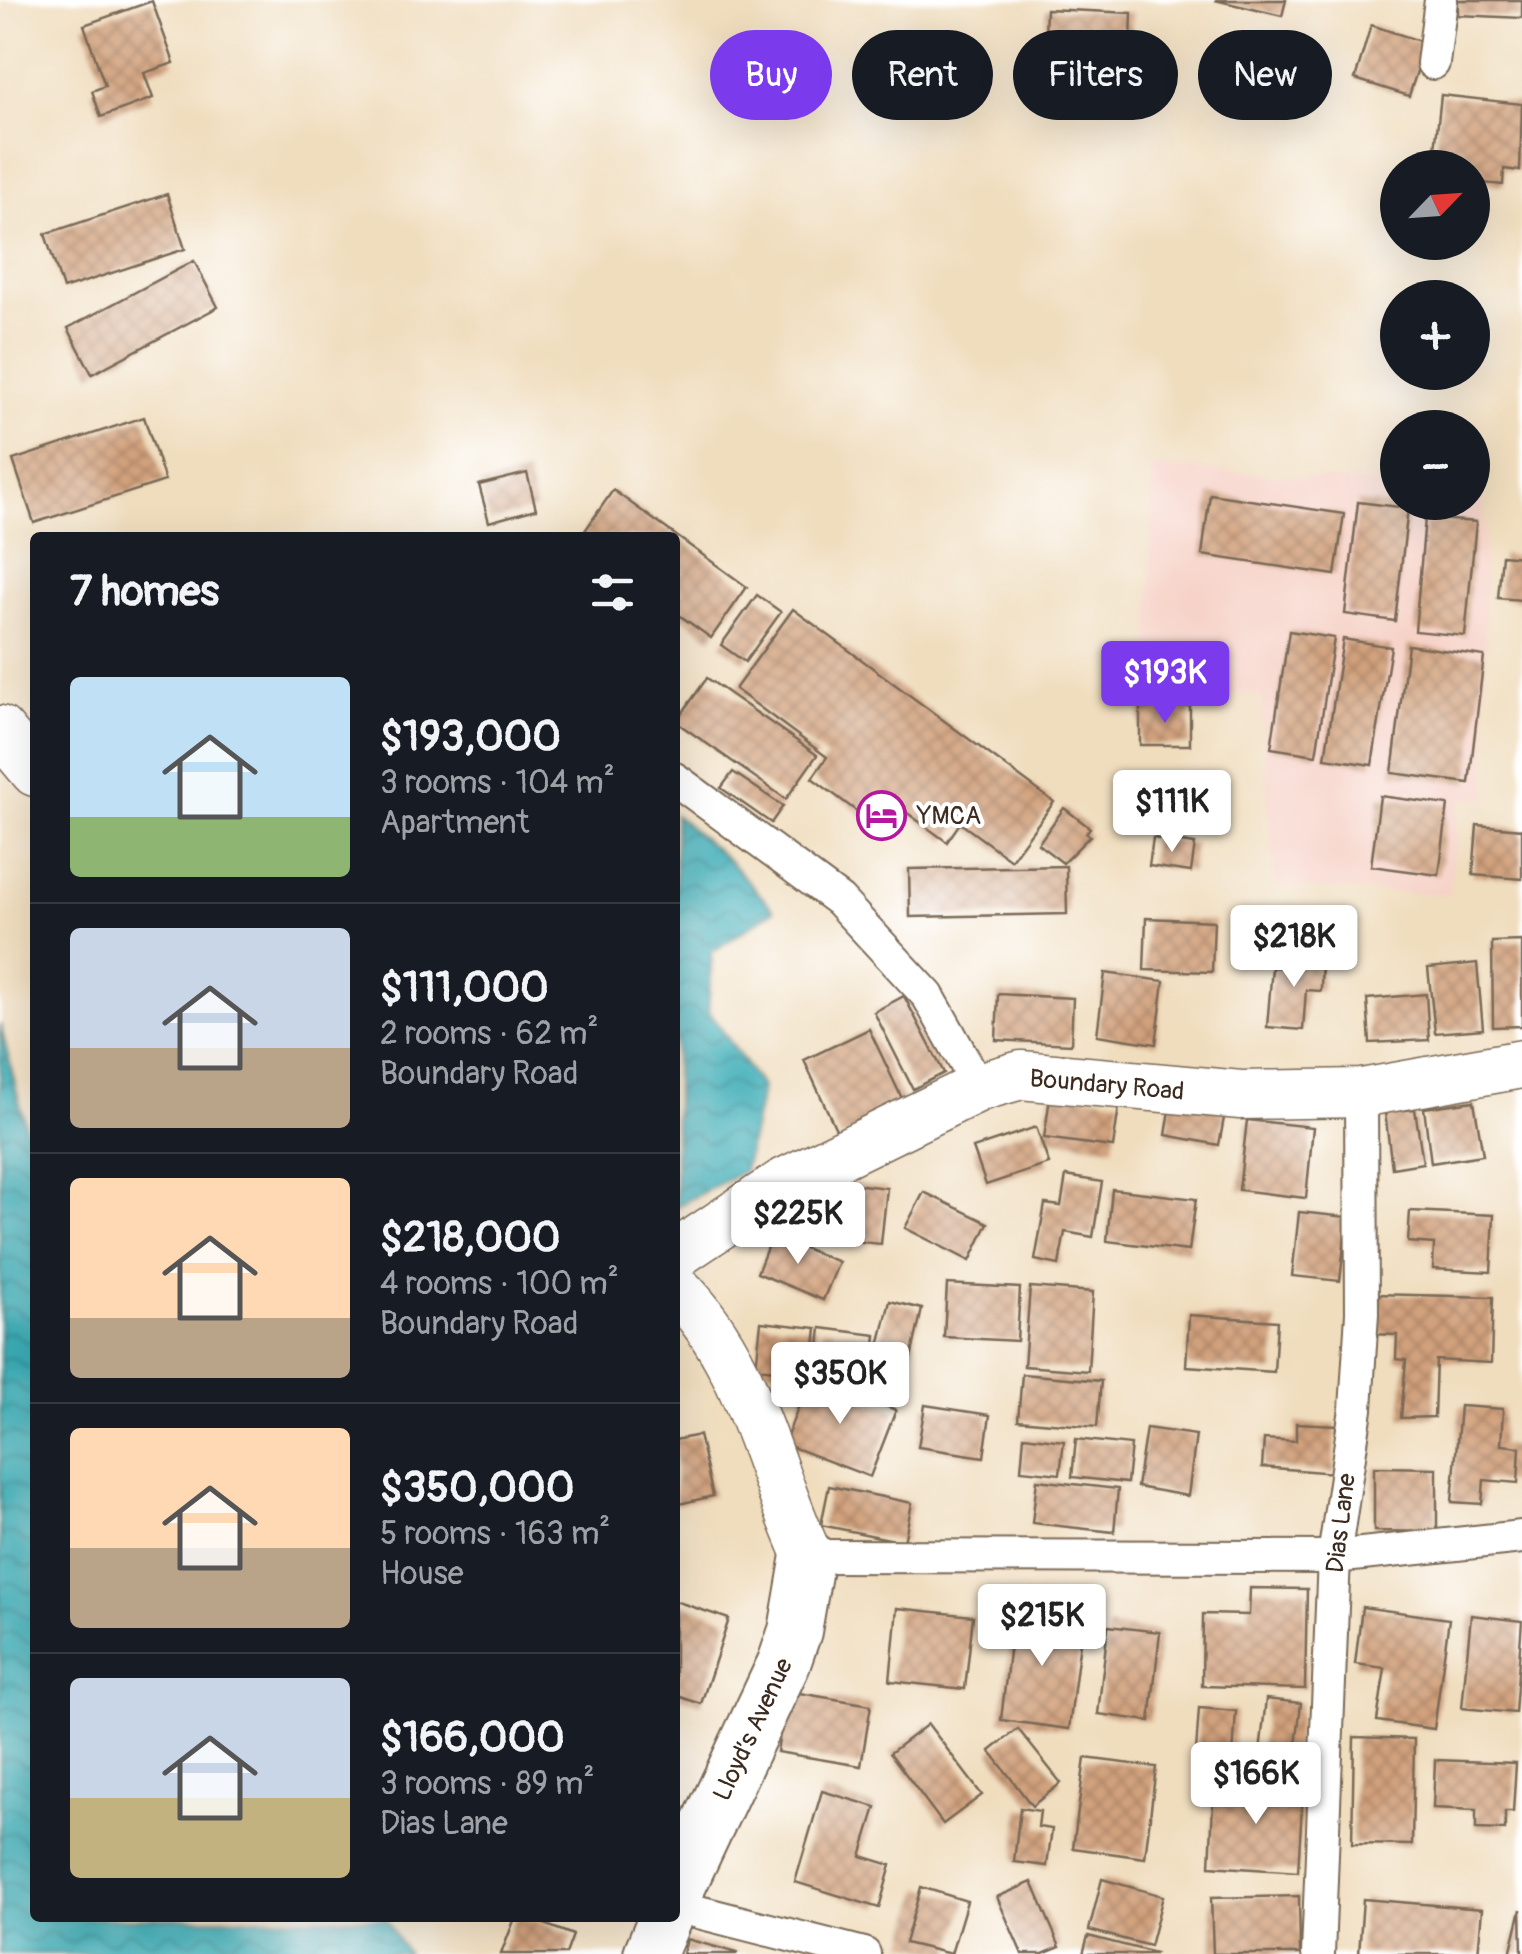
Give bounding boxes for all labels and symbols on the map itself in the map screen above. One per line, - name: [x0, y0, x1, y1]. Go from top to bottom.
- north arrow: [1380, 150, 1490, 260]
- pin: $193K: [1095, 641, 1235, 726]
- pin: $111K: [1102, 770, 1242, 855]
- hotel icon: YMCA: [856, 789, 908, 841]
- place label: YMCA: [916, 801, 981, 832]
- pin: $218K: [1224, 905, 1364, 990]
- street label: Boundary Road: [1028, 1063, 1185, 1108]
- pin: $225K: [728, 1182, 868, 1267]
- pin: $350K: [770, 1342, 910, 1427]
- street label: Dias Lane: [1320, 1471, 1363, 1575]
- pin: $215K: [972, 1584, 1112, 1669]
- street label: Lloyd’s Avenue: [707, 1653, 800, 1806]
- pin: $166K: [1186, 1742, 1326, 1827]

